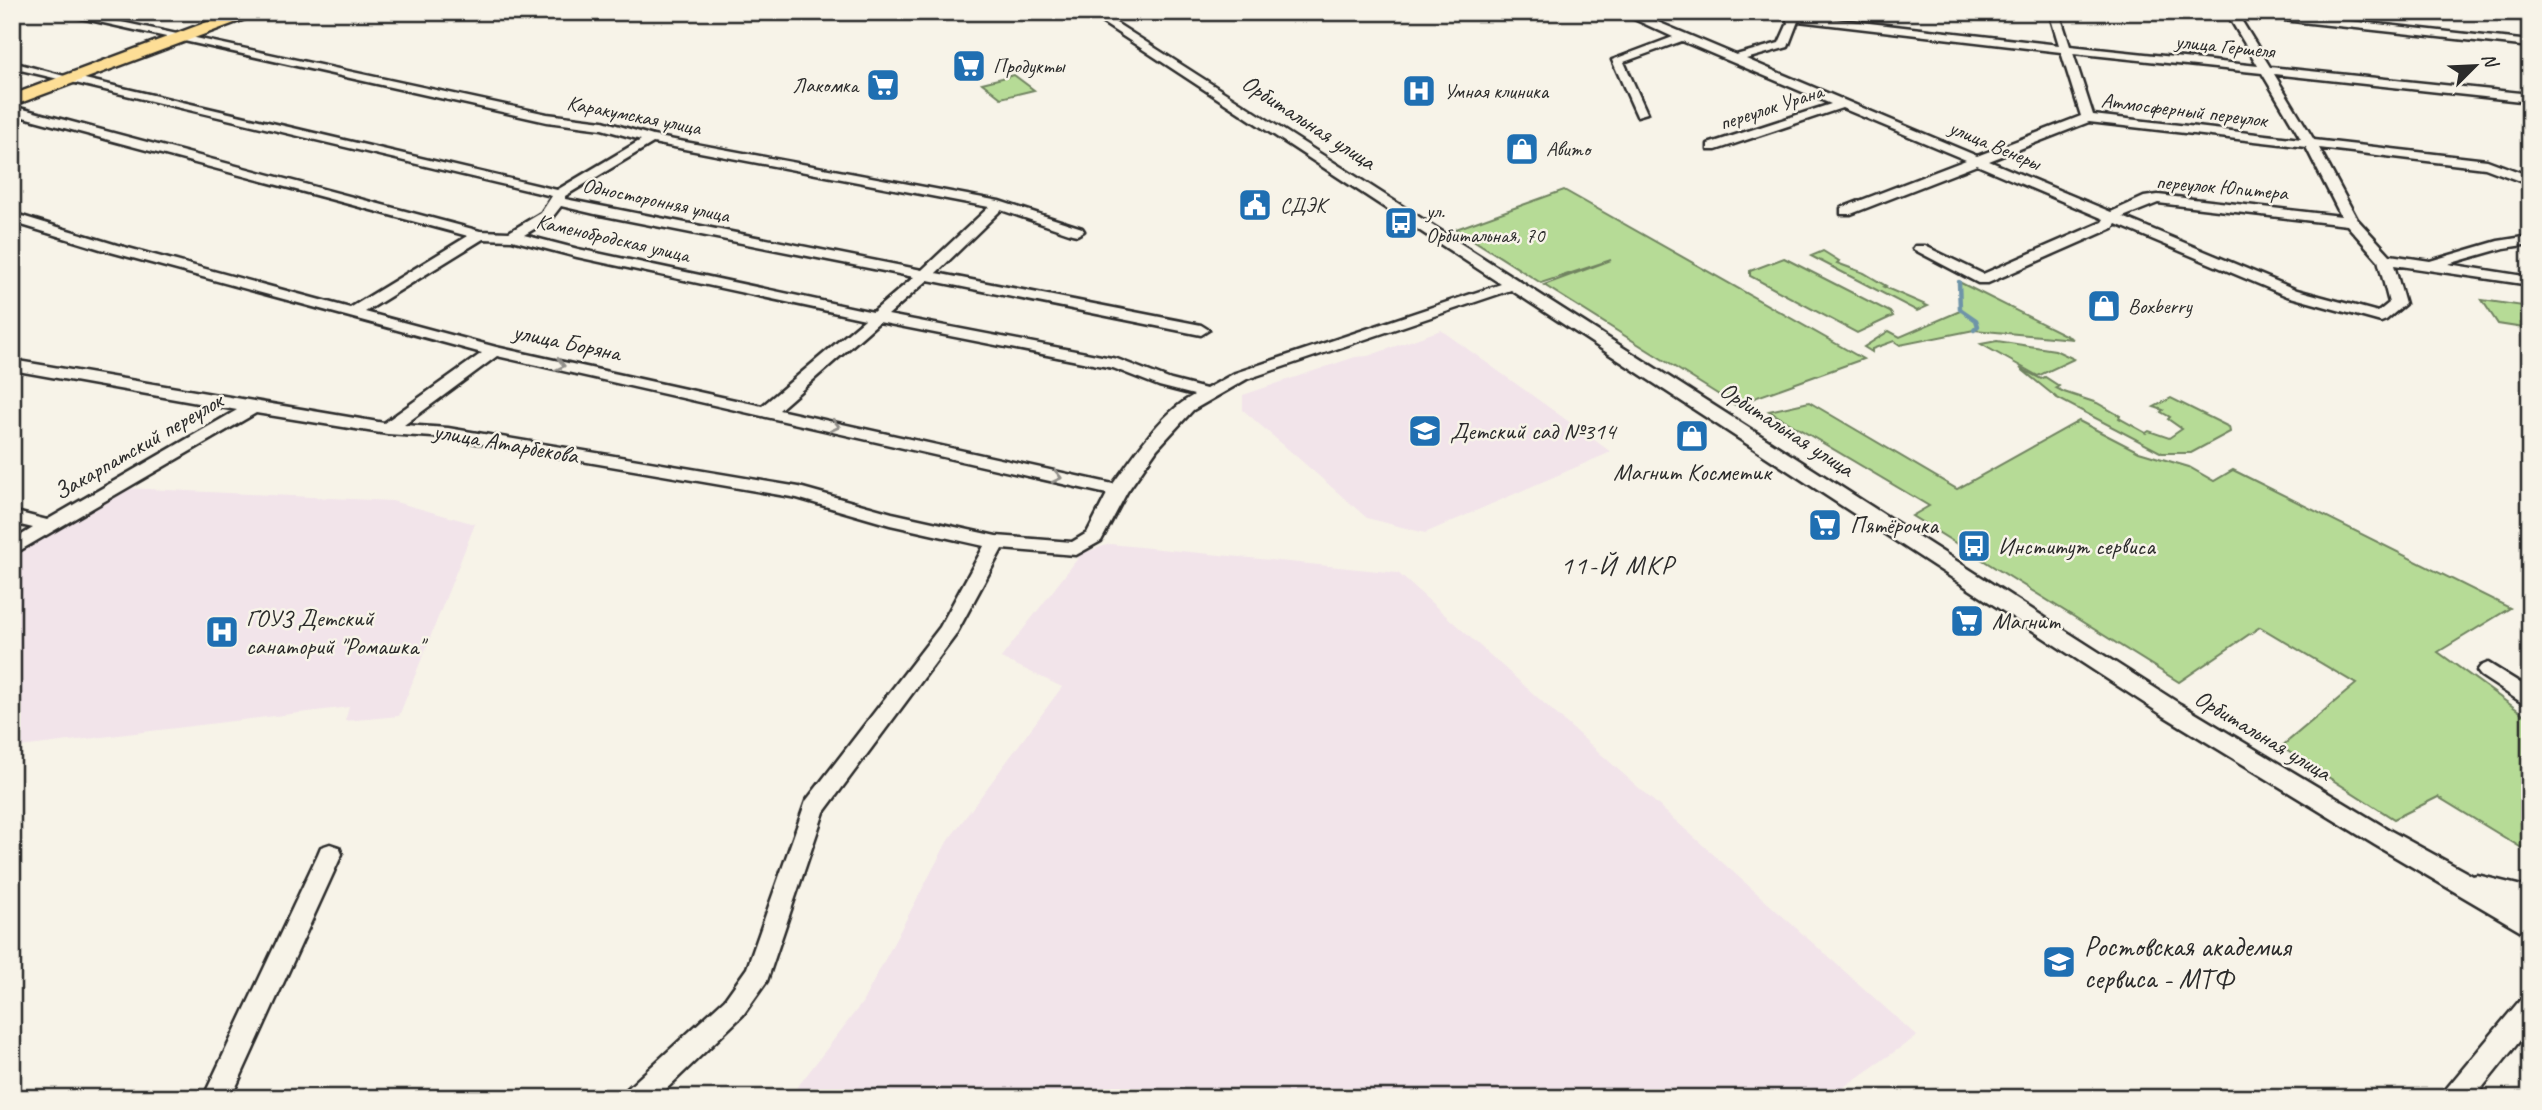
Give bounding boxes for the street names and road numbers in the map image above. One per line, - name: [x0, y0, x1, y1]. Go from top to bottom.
- street label: улица Гершеля: [2172, 28, 2278, 64]
- street label: Орбитальная улица: [1236, 68, 1383, 177]
- street label: переулок Урана: [1716, 77, 1828, 136]
- street label: Атмосферный переулок: [2100, 87, 2271, 133]
- street label: Каракумская улица: [565, 89, 705, 141]
- street label: улица Венеры: [1944, 113, 2046, 177]
- street label: переулок Юпитера: [2155, 168, 2291, 206]
- street label: Односторонняя улица: [580, 172, 733, 229]
- street label: Каменобродская улица: [534, 208, 694, 269]
- street label: улица Боряна: [509, 316, 625, 368]
- street label: Орбитальная улица: [1714, 375, 1861, 484]
- street label: Закарпатский переулок: [48, 384, 230, 507]
- street label: улица Атарбекова: [429, 415, 582, 471]
- street label: Орбитальная улица: [2189, 683, 2338, 788]

